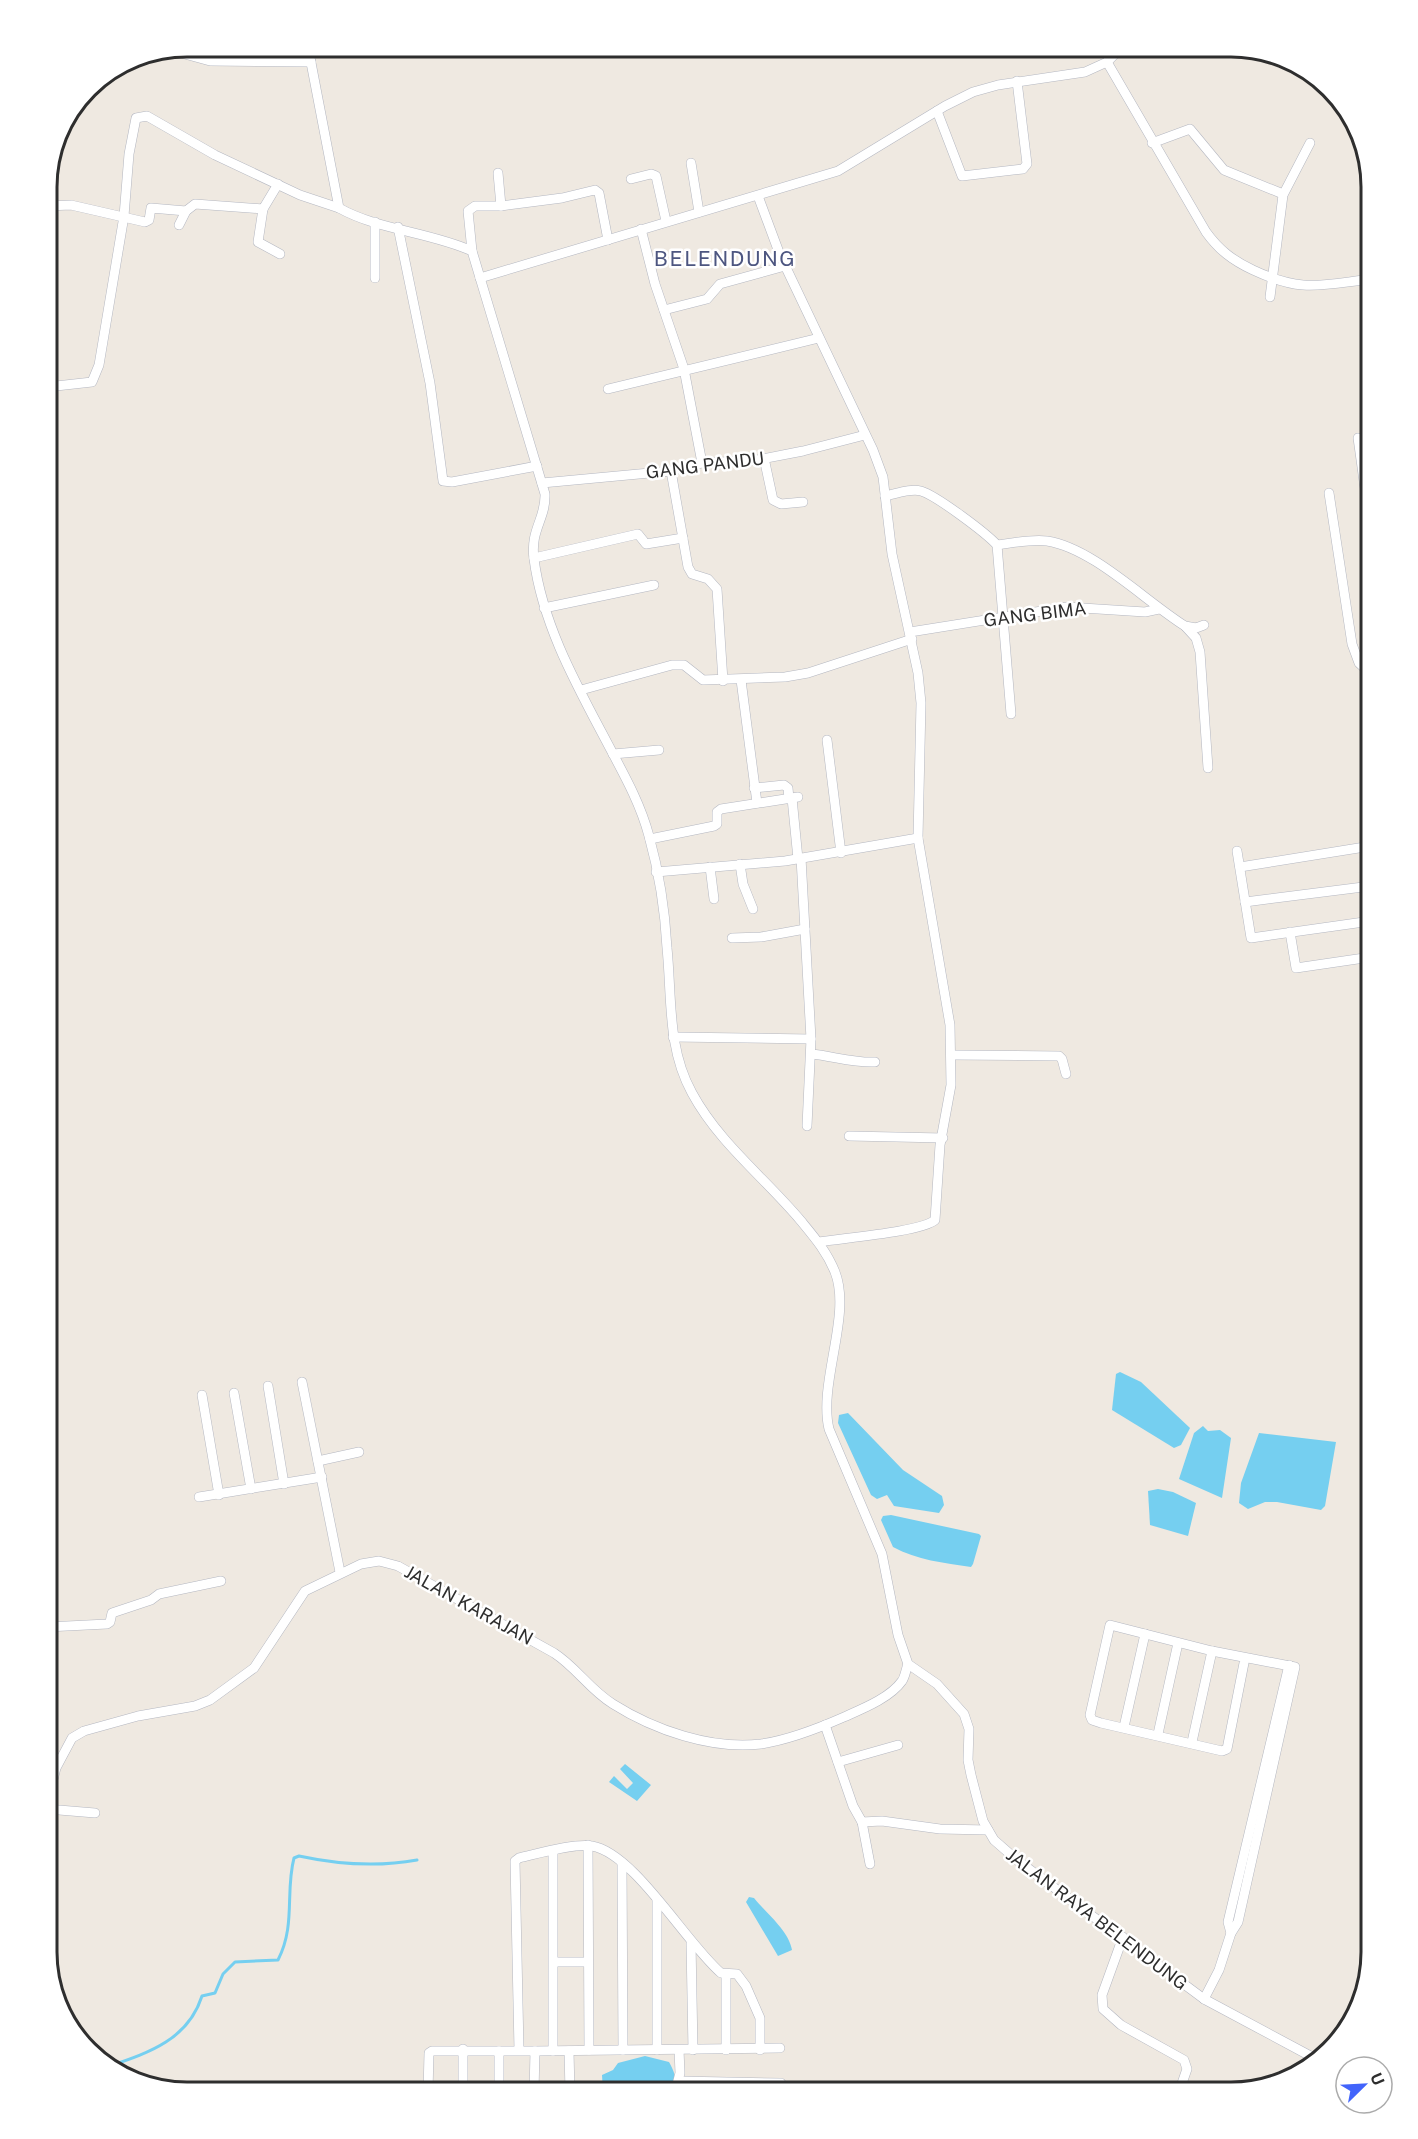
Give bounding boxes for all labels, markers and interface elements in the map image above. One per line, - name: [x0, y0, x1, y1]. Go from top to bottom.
- district label: BELENDUNG: [654, 246, 796, 271]
- street label: GANG PANDU: [645, 447, 765, 483]
- street label: GANG BIMA: [983, 597, 1088, 631]
- street label: JALAN KARAJAN: [401, 1561, 537, 1649]
- street label: JALAN RAYA BELENDUNG: [1002, 1844, 1192, 1994]
- north arrow: [1334, 2055, 1394, 2115]
- text: U: [1366, 2070, 1388, 2088]

